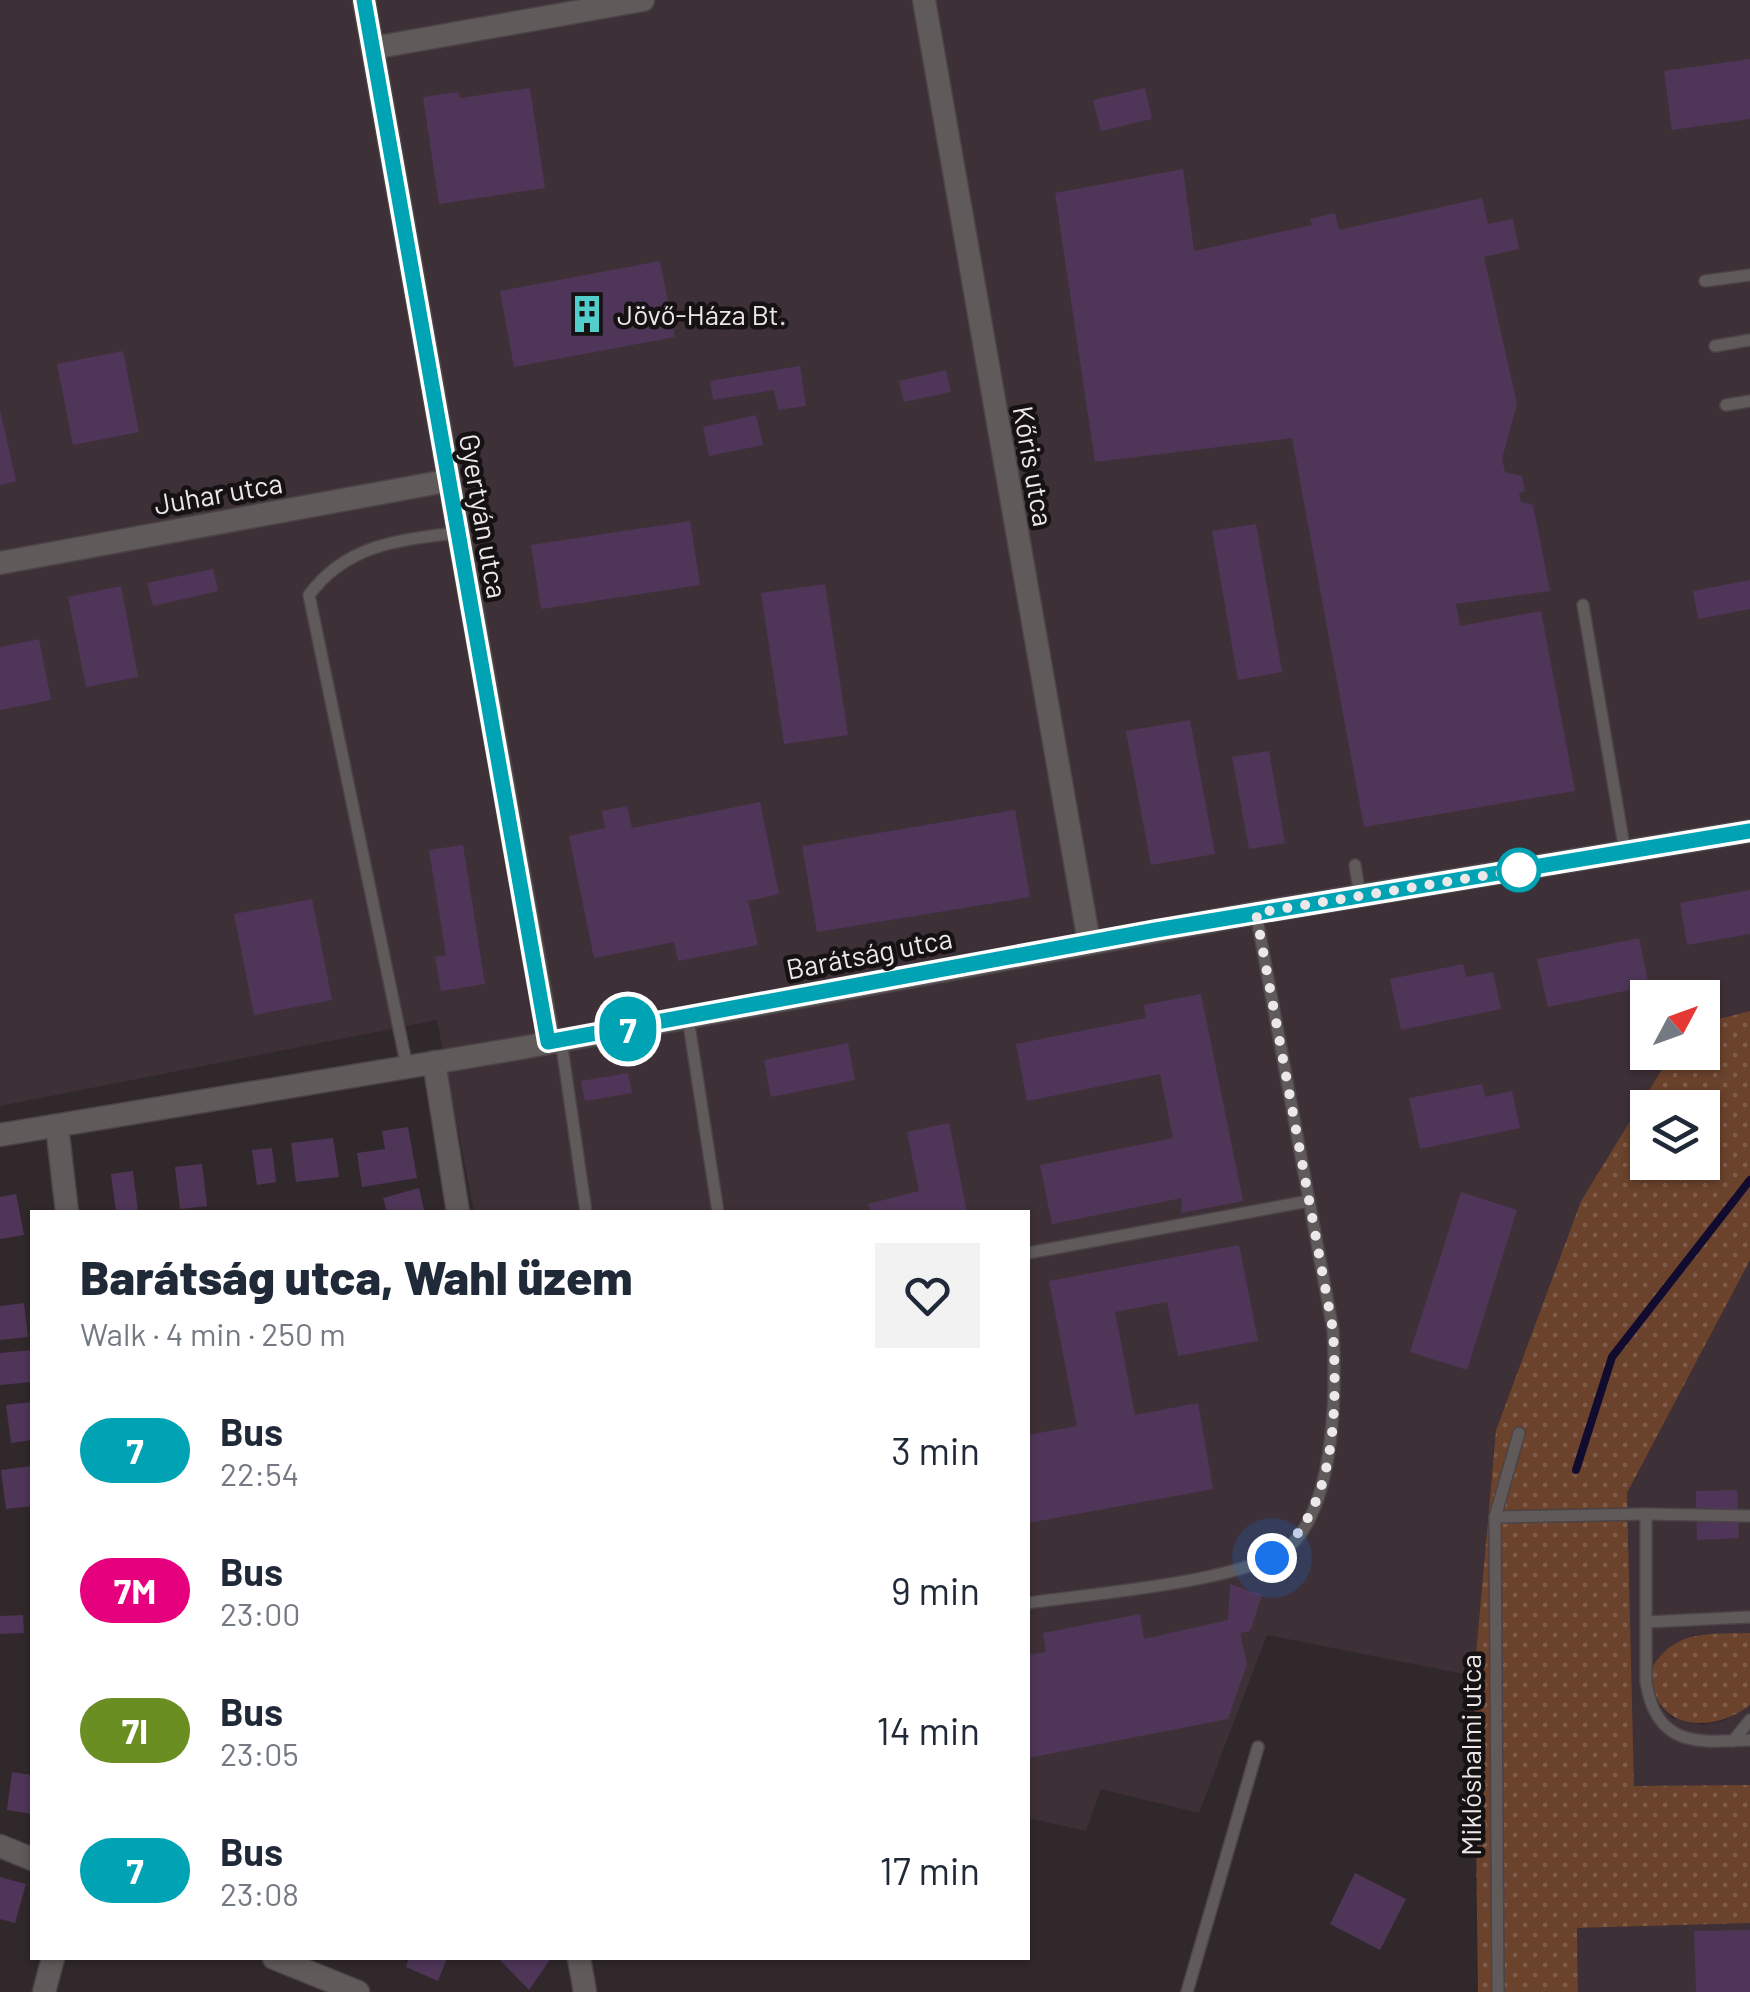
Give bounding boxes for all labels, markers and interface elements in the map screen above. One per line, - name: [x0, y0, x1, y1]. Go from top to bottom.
- building icon: Jövő-Háza Bt.: [566, 293, 608, 335]
- place label: Jövő-Háza Bt.: [617, 297, 787, 331]
- street label: Kőris utca: [1007, 403, 1061, 529]
- street label: Gyertyán utca: [453, 431, 515, 601]
- street label: Juhar utca: [151, 465, 285, 521]
- unlabelled marker: [1498, 849, 1540, 891]
- street label: Barátság utca: [783, 920, 955, 986]
- north arrow: [1630, 980, 1720, 1070]
- map controls: [1630, 980, 1720, 1180]
- line badge: 7: [596, 996, 660, 1062]
- text: 7: [619, 1008, 637, 1050]
- button: layers: [1630, 1090, 1720, 1180]
- button: heart: [875, 1243, 980, 1348]
- text: Barátság utca, Wahl üzem: [80, 1247, 633, 1305]
- text: Walk · 4 min · 250 m: [80, 1314, 346, 1352]
- text: Bus: [220, 1408, 283, 1454]
- text: 3 min: [891, 1427, 980, 1473]
- text: 7: [126, 1429, 144, 1471]
- text: 22:54: [220, 1454, 299, 1492]
- your location: [1247, 1533, 1297, 1583]
- text: Bus: [220, 1548, 283, 1594]
- text: 9 min: [891, 1567, 980, 1613]
- text: 7M: [114, 1569, 156, 1611]
- text: 23:00: [220, 1594, 300, 1632]
- street label: Miklóshalmi utca: [1453, 1654, 1487, 1856]
- text: Bus: [220, 1688, 283, 1734]
- text: 14 min: [877, 1707, 980, 1753]
- text: 7I: [122, 1709, 148, 1751]
- text: 23:05: [220, 1734, 299, 1772]
- text: Bus: [220, 1828, 283, 1874]
- text: 17 min: [880, 1847, 980, 1893]
- text: 7: [126, 1849, 144, 1891]
- text: 23:08: [220, 1874, 299, 1912]

